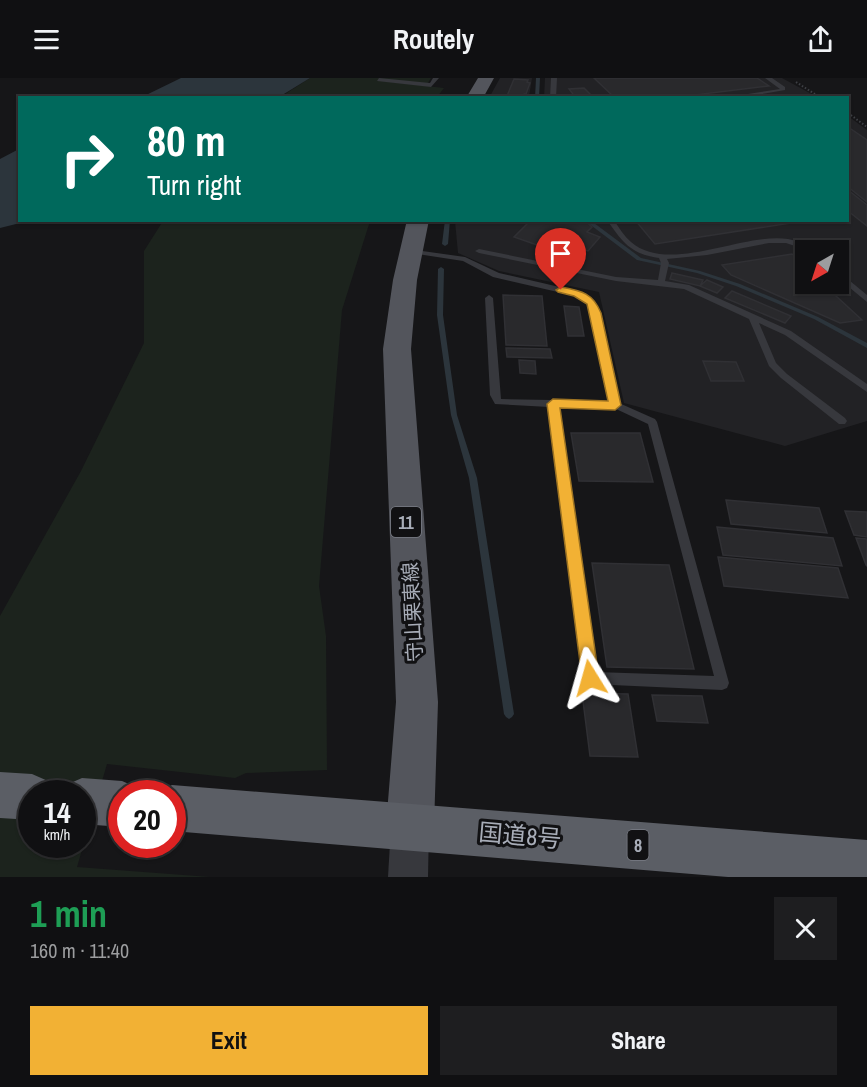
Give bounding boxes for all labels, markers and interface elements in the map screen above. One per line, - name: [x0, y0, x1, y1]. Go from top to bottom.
- text: Routely: [393, 21, 474, 57]
- icon: menu: [30, 23, 63, 56]
- icon: share: [804, 23, 837, 56]
- text: 80 m: [147, 113, 226, 169]
- icon: right: [48, 120, 126, 198]
- text: Turn right: [147, 167, 241, 203]
- pin: [535, 228, 586, 290]
- icon: arrive: [544, 237, 577, 270]
- north arrow: [795, 240, 849, 294]
- map controls: [795, 240, 849, 294]
- road number: 11: [391, 507, 421, 537]
- street label: 守山栗東線: [396, 561, 428, 663]
- position arrow: [558, 646, 622, 710]
- speed limit sign: 20: [108, 780, 186, 858]
- text: 14: [43, 792, 71, 832]
- street label: 国道8号: [477, 815, 563, 855]
- text: km/h: [44, 824, 70, 845]
- road number: 8: [628, 830, 648, 860]
- text: 1 min: [30, 890, 107, 938]
- button: close: [774, 897, 837, 960]
- text: 160 m · 11:40: [30, 937, 129, 964]
- button: Exit: [30, 1006, 428, 1075]
- button: Share: [440, 1006, 837, 1075]

